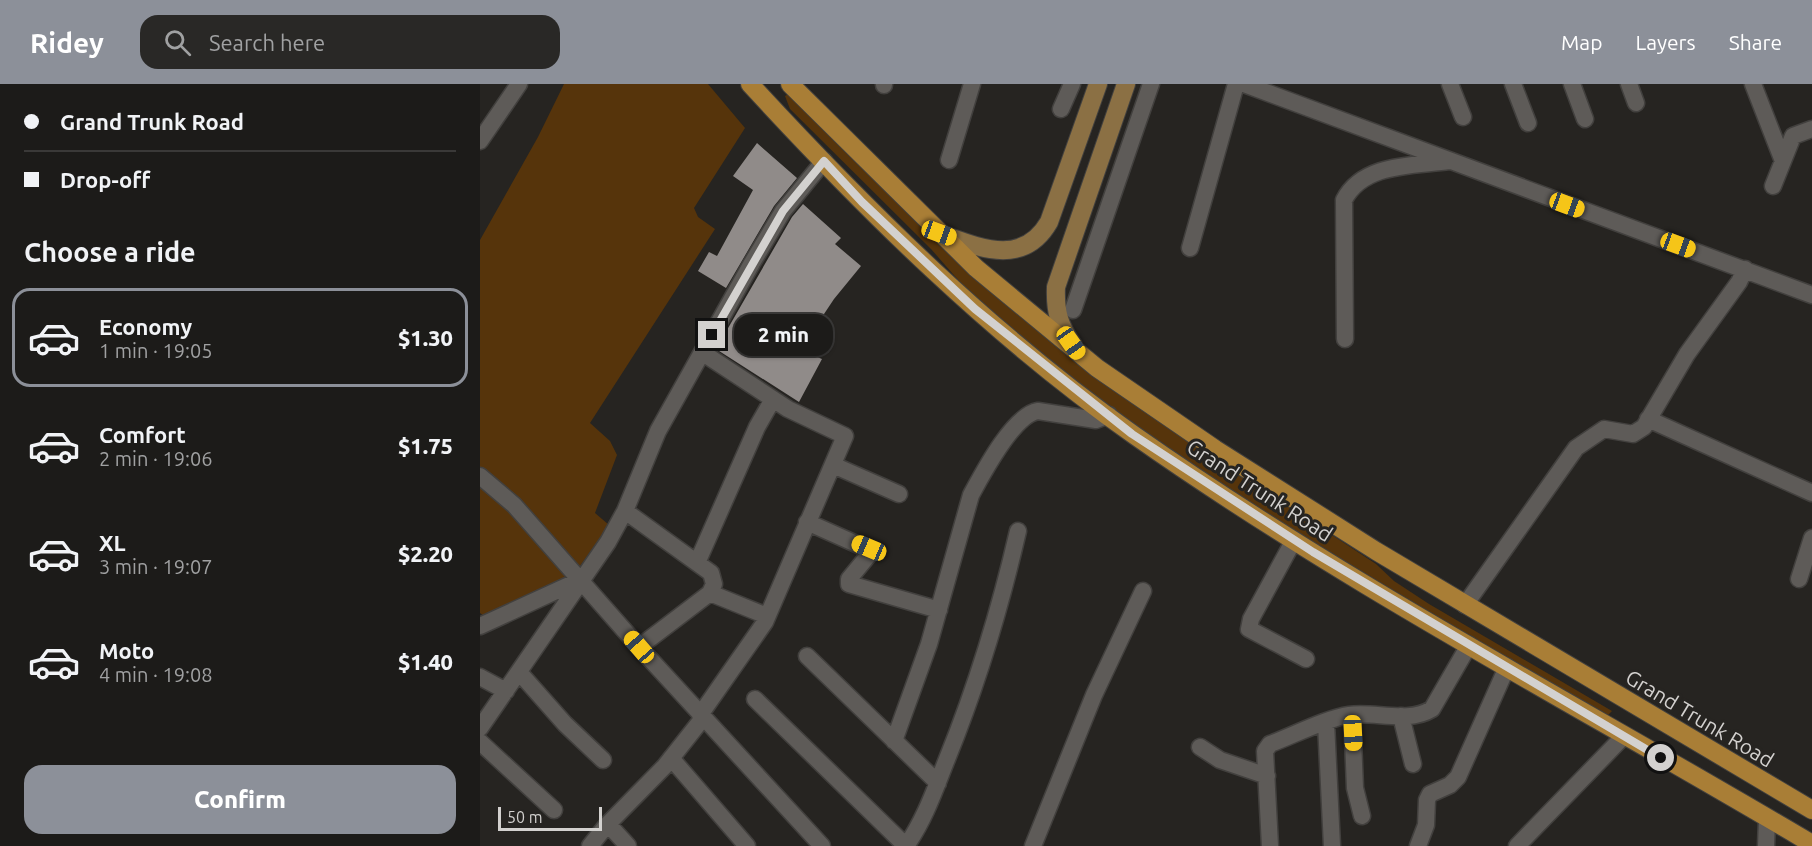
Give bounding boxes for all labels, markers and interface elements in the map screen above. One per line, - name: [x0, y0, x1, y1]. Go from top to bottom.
- search box: [140, 15, 560, 69]
- icon: search: [161, 26, 194, 59]
- text: Ridey: [30, 27, 104, 58]
- text: Search here: [209, 30, 325, 55]
- text: Map: [1561, 30, 1602, 54]
- text: Layers: [1635, 30, 1696, 54]
- text: Share: [1729, 30, 1782, 54]
- text: Grand Trunk Road: [60, 109, 244, 134]
- text: Drop-off: [60, 167, 150, 192]
- car: [1547, 190, 1587, 220]
- car: [919, 218, 959, 248]
- car: [1658, 230, 1698, 260]
- text: Choose a ride: [24, 237, 196, 267]
- icon: car: [27, 311, 81, 365]
- text: Economy: [99, 314, 192, 339]
- callout: 2 min: [733, 314, 832, 356]
- route end: [698, 321, 725, 348]
- text: 2 min: [758, 323, 809, 346]
- car: [1053, 323, 1089, 363]
- text: $1.30: [398, 325, 453, 350]
- text: 1 min · 19:05: [99, 339, 213, 362]
- icon: car: [27, 419, 81, 473]
- text: Comfort: [99, 422, 186, 447]
- text: $1.75: [398, 433, 453, 458]
- street label: Grand Trunk Road: [1183, 434, 1337, 546]
- text: 2 min · 19:06: [99, 447, 213, 470]
- icon: car: [27, 527, 81, 581]
- text: XL: [99, 530, 126, 555]
- car: [849, 533, 889, 563]
- text: $2.20: [398, 541, 453, 566]
- text: 3 min · 19:07: [99, 555, 213, 578]
- car: [620, 628, 658, 666]
- icon: car: [27, 635, 81, 689]
- text: Moto: [99, 638, 154, 663]
- text: $1.40: [398, 649, 453, 674]
- text: 4 min · 19:08: [99, 663, 213, 686]
- street label: Grand Trunk Road: [1622, 664, 1778, 772]
- car: [1343, 715, 1363, 751]
- route start: [1647, 744, 1674, 771]
- button: Confirm: [24, 765, 456, 834]
- scale bar: [498, 804, 602, 832]
- text: 50 m: [507, 808, 543, 826]

